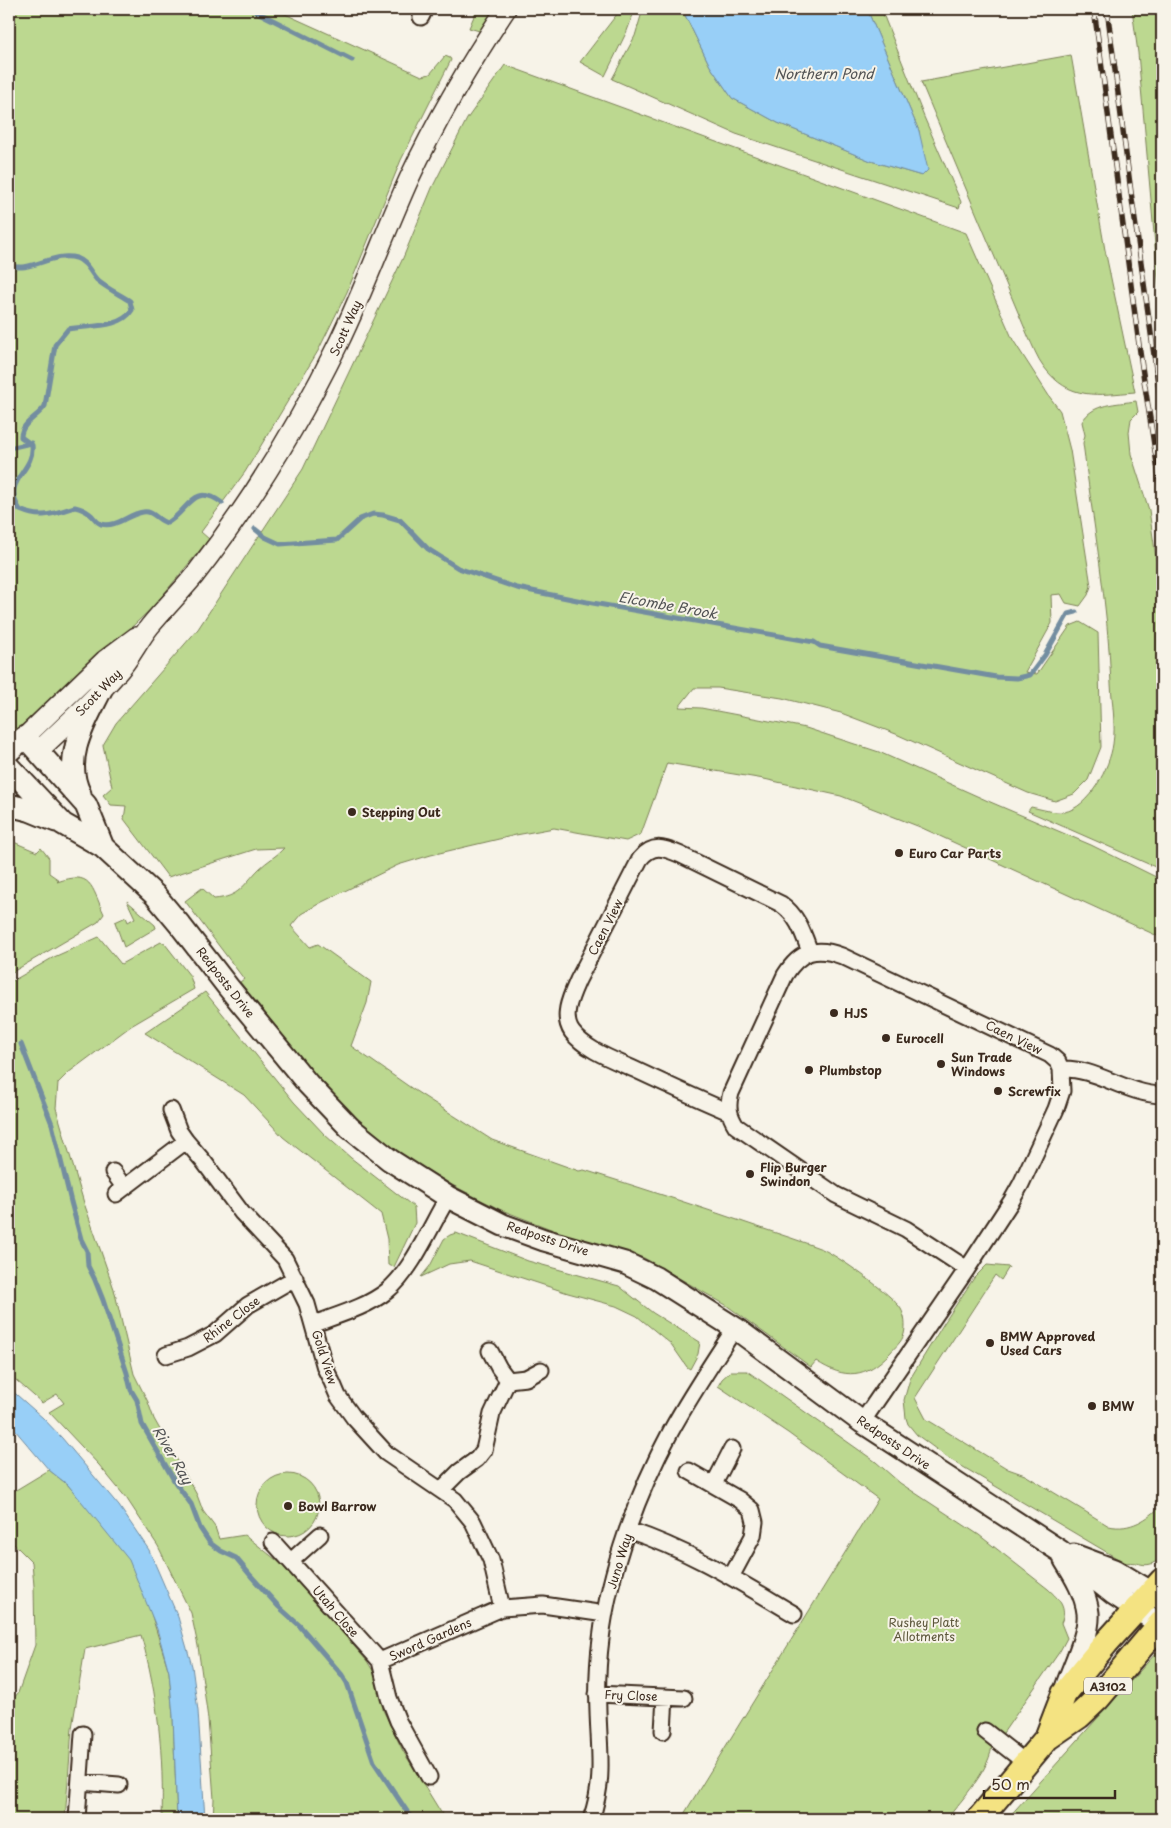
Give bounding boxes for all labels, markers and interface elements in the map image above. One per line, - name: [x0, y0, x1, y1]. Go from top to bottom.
- water label: Northern Pond: [774, 63, 876, 84]
- street label: Scott Way: [325, 297, 365, 359]
- water label: Elcombe Brook: [617, 586, 719, 624]
- street label: Scott Way: [71, 664, 125, 720]
- place label: Stepping Out: [362, 803, 441, 821]
- marker: Stepping Out: [346, 806, 358, 818]
- place label: Euro Car Parts: [909, 844, 1001, 862]
- marker: Euro Car Parts: [893, 847, 905, 859]
- street label: Caen View: [583, 895, 627, 958]
- street label: Redposts Drive: [193, 943, 259, 1021]
- place label: HJS: [844, 1004, 868, 1022]
- marker: HJS: [828, 1007, 840, 1019]
- street label: Caen View: [983, 1016, 1046, 1059]
- place label: Eurocell: [896, 1029, 944, 1047]
- marker: Eurocell: [880, 1032, 892, 1044]
- place label: Sun Trade Windows: [951, 1048, 1013, 1080]
- marker: Sun Trade Windows: [935, 1058, 947, 1070]
- place label: Plumbstop: [819, 1061, 882, 1079]
- marker: Plumbstop: [803, 1064, 815, 1076]
- place label: Screwfix: [1008, 1082, 1061, 1100]
- marker: Screwfix: [992, 1085, 1004, 1097]
- place label: Flip Burger Swindon: [760, 1158, 827, 1190]
- marker: Flip Burger Swindon: [744, 1168, 756, 1180]
- street label: Redposts Drive: [505, 1216, 591, 1260]
- street label: Rhine Close: [199, 1292, 263, 1346]
- street label: Gold View: [308, 1327, 343, 1387]
- place label: BMW Approved Used Cars: [1000, 1327, 1096, 1359]
- marker: BMW Approved Used Cars: [984, 1337, 996, 1349]
- place label: BMW: [1102, 1397, 1134, 1415]
- marker: BMW: [1086, 1400, 1098, 1412]
- street label: Redposts Drive: [854, 1411, 934, 1473]
- water label: River Ray: [148, 1422, 199, 1489]
- place label: Bowl Barrow: [298, 1497, 376, 1515]
- marker: Bowl Barrow: [282, 1500, 294, 1512]
- street label: Juno Way: [602, 1531, 636, 1591]
- street label: Utah Close: [308, 1581, 364, 1641]
- street label: Sword Gardens: [386, 1613, 475, 1665]
- park label: Rushey Platt Allotments: [889, 1613, 960, 1645]
- road number: A3102: [1084, 1678, 1132, 1694]
- street label: Fry Close: [604, 1685, 658, 1705]
- scale bar: [984, 1768, 1115, 1800]
- text: 50 m: [991, 1772, 1030, 1795]

